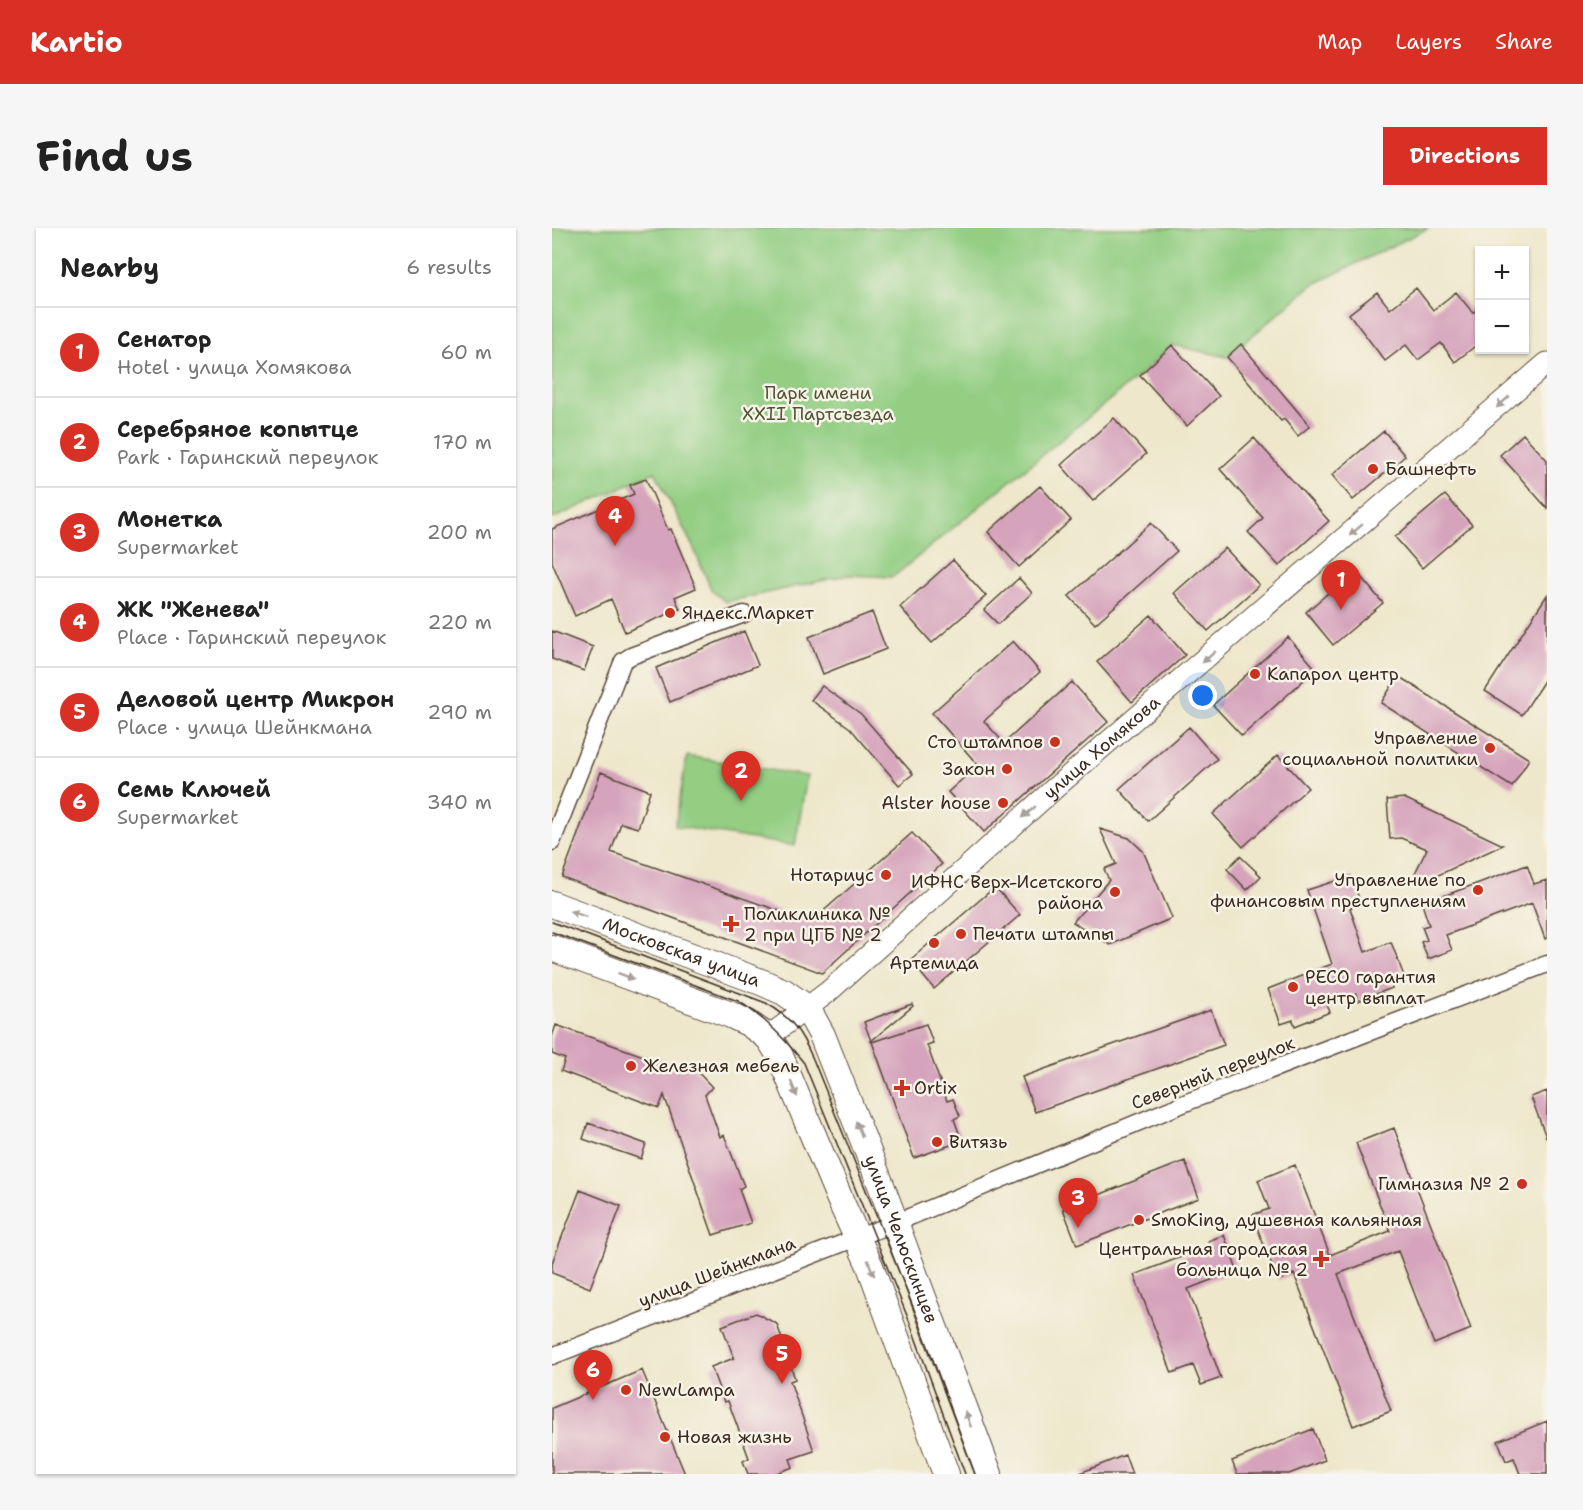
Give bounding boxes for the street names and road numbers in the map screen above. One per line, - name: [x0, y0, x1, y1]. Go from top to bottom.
- street label: улица Хомякова: [1038, 690, 1165, 805]
- street label: Московская улица: [599, 912, 763, 993]
- street label: Северный переулок: [1128, 1031, 1299, 1115]
- street label: улица Челюскинцев: [858, 1152, 944, 1327]
- street label: улица Шейнкмана: [635, 1231, 799, 1313]

